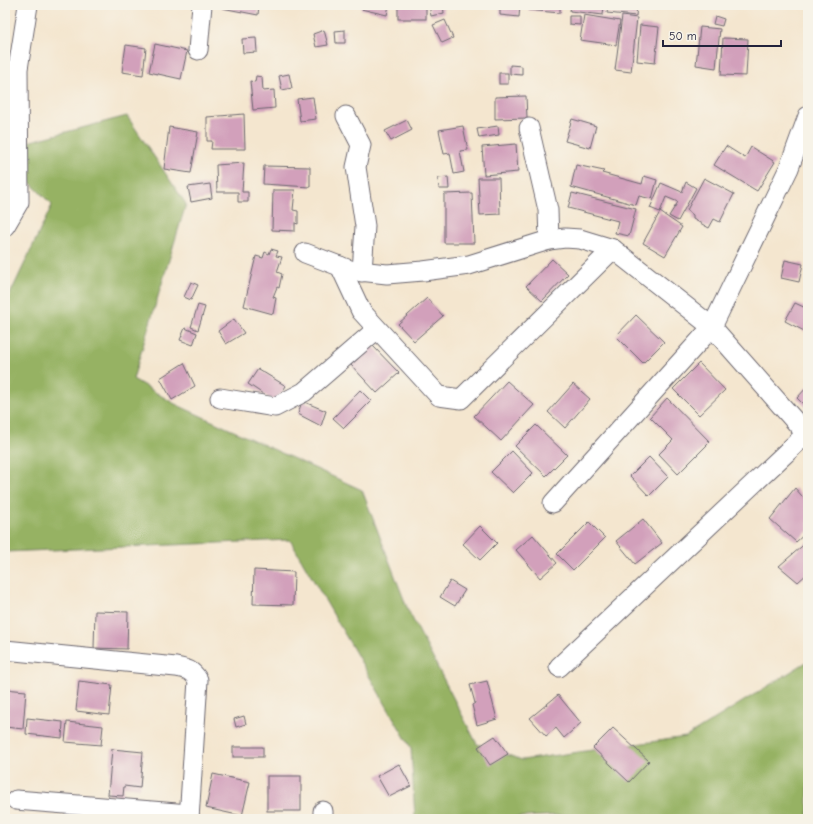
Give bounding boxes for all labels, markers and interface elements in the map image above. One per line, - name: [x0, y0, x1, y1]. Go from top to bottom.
- scale bar: [663, 22, 781, 48]
- text: 50 m: [669, 29, 697, 43]

